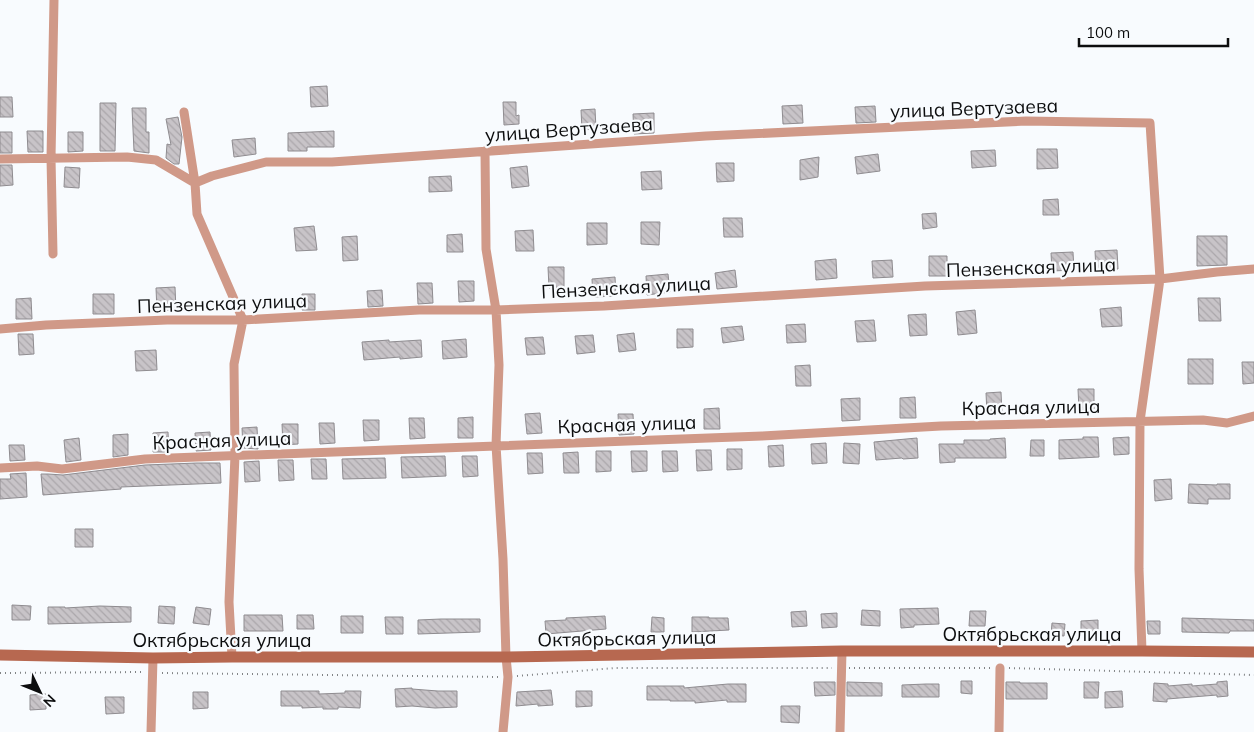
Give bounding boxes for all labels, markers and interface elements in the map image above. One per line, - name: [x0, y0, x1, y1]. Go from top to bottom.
- scale bar: [1079, 15, 1228, 47]
- text: 100 m: [1086, 23, 1130, 42]
- street label: улица Вертузаева: [890, 93, 1058, 123]
- street label: улица Вертузаева: [484, 111, 654, 147]
- street label: Пензенская улица: [946, 252, 1116, 282]
- street label: Пензенская улица: [540, 271, 712, 303]
- street label: Пензенская улица: [137, 288, 307, 318]
- street label: Красная улица: [961, 394, 1101, 420]
- street label: Красная улица: [557, 410, 697, 438]
- street label: Красная улица: [152, 426, 292, 454]
- street label: Октябрьская улица: [942, 622, 1122, 646]
- street label: Октябрьская улица: [537, 624, 717, 652]
- street label: Октябрьская улица: [132, 628, 312, 652]
- north arrow: [15, 667, 65, 717]
- text: N: [39, 691, 60, 711]

